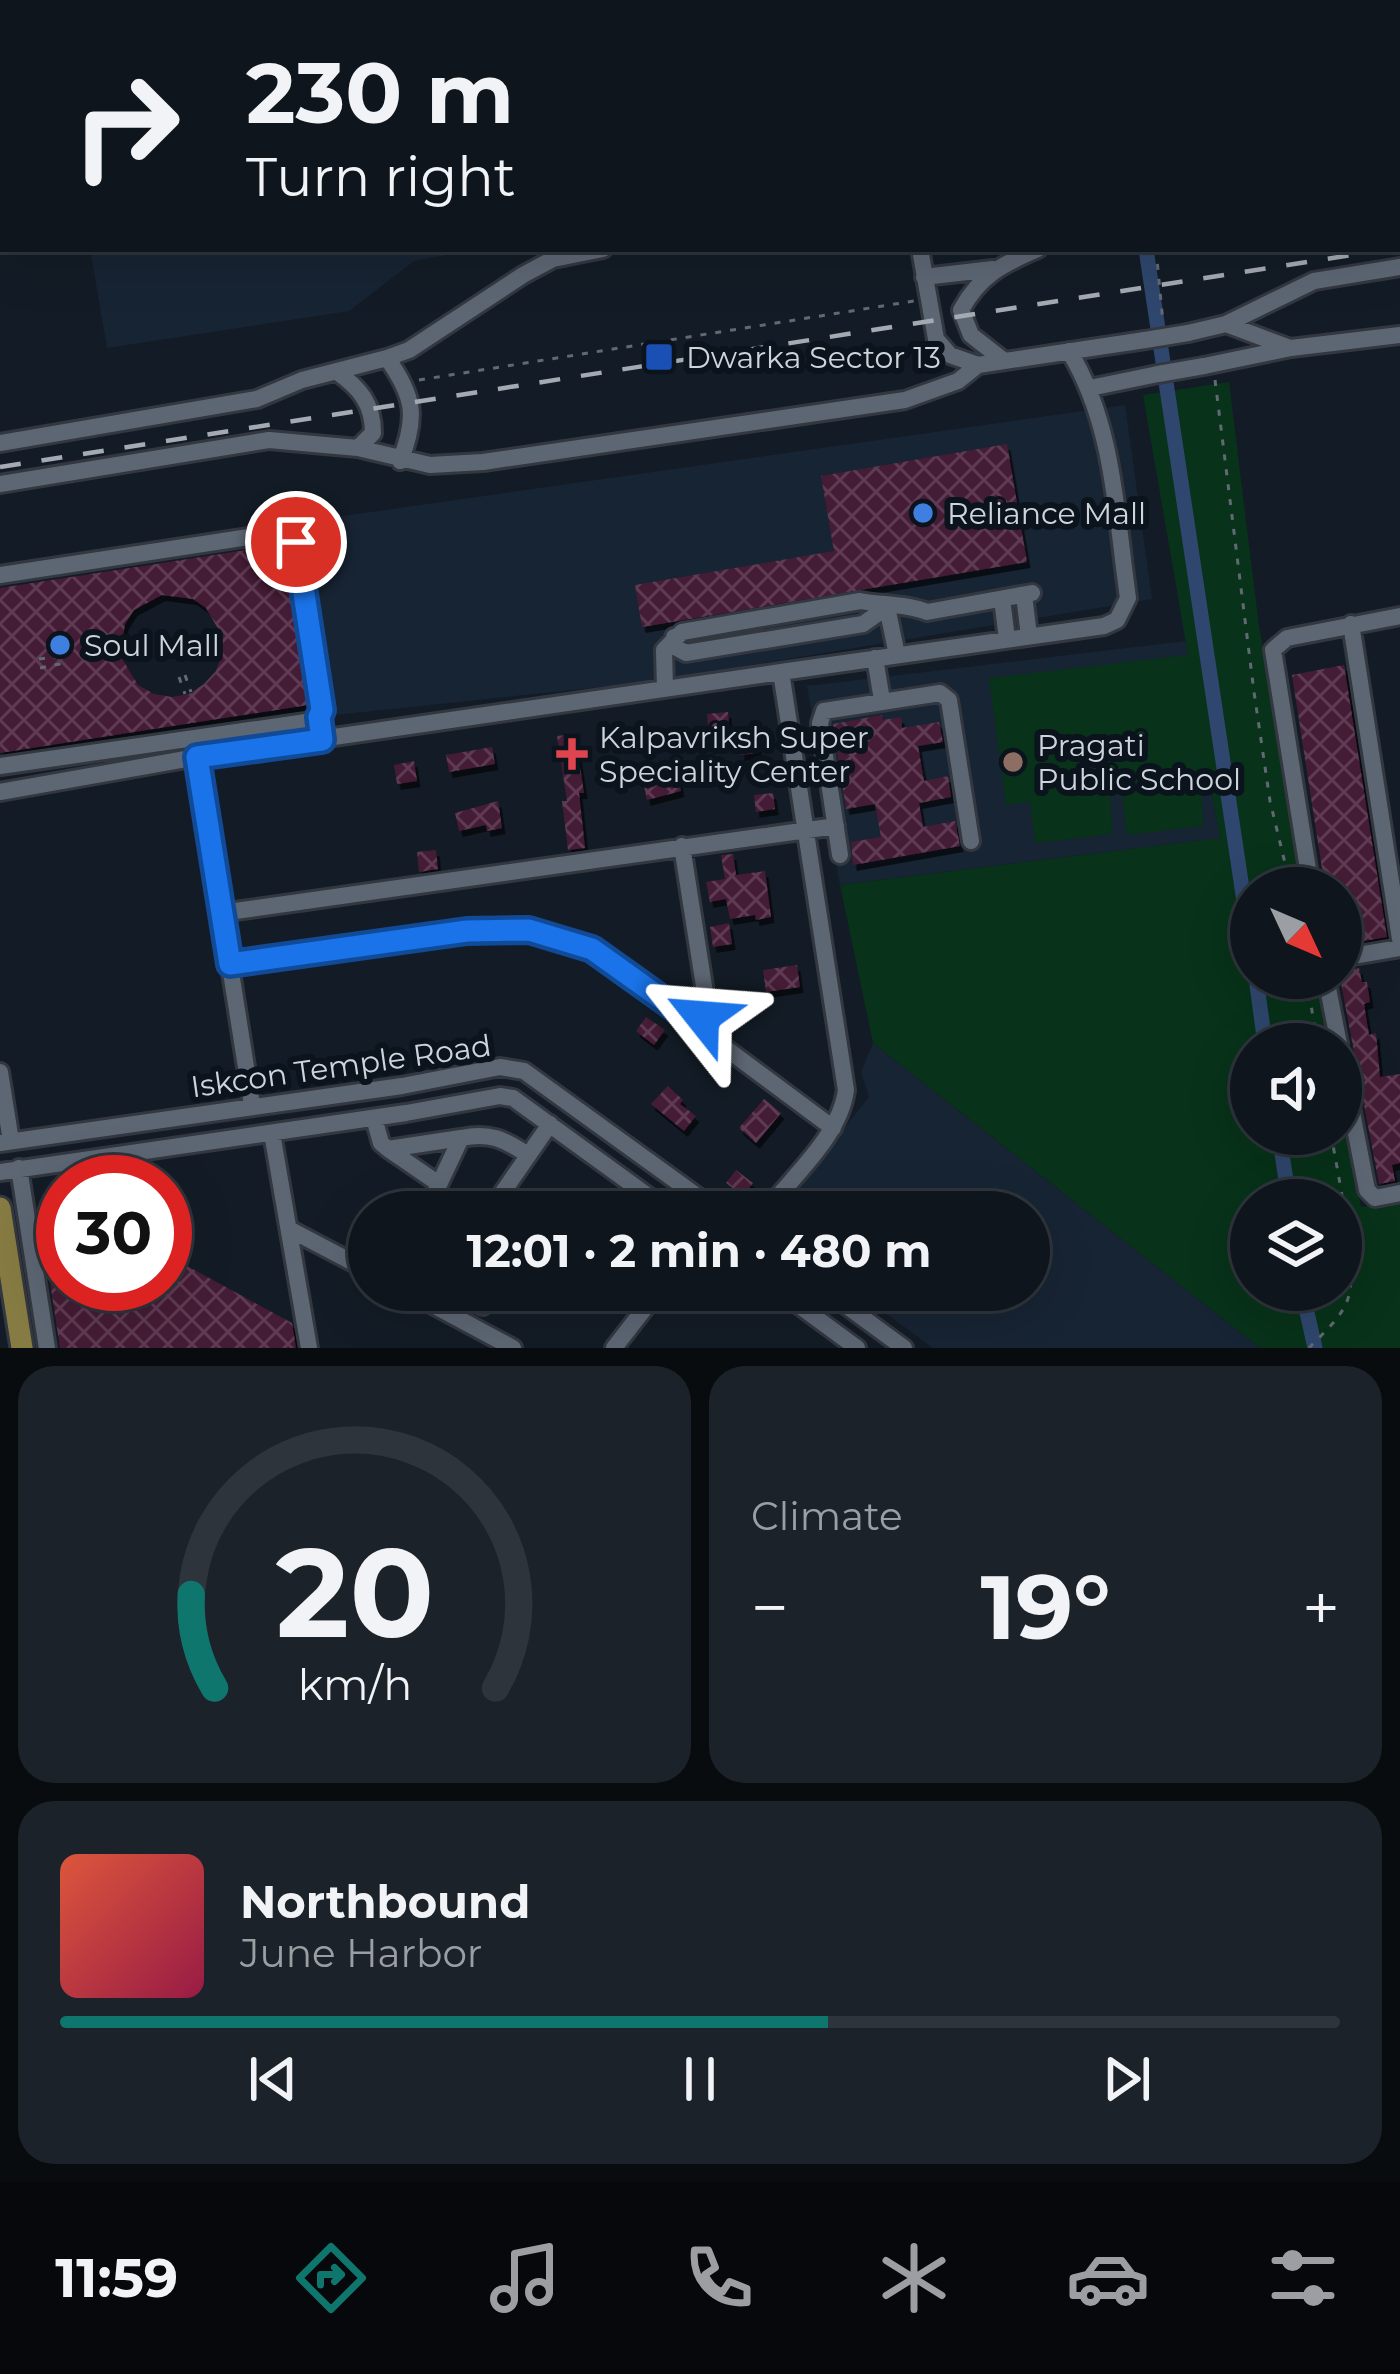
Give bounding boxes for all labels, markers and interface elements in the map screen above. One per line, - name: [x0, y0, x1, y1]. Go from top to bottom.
- text: 230 m: [246, 42, 514, 144]
- icon: right: [48, 48, 204, 204]
- text: Turn right: [246, 144, 516, 210]
- place label: Dwarka Sector 13: [686, 339, 941, 376]
- marker: Dwarka Sector 13: [643, 341, 675, 373]
- pin: [245, 491, 347, 593]
- place label: Reliance Mall: [947, 495, 1146, 532]
- marker: Reliance Mall: [910, 500, 936, 526]
- icon: arrive: [263, 509, 329, 575]
- place label: Soul Mall: [84, 627, 220, 664]
- marker: Soul Mall: [47, 632, 73, 658]
- place label: Kalpavriksh Super Speciality Center: [599, 719, 869, 790]
- place label: Pragati Public School: [1037, 727, 1241, 798]
- marker: Kalpavriksh Super Speciality Center: [556, 738, 588, 770]
- marker: Pragati Public School: [1000, 749, 1026, 775]
- north arrow: [1230, 867, 1362, 999]
- map controls: [1230, 867, 1362, 1311]
- position arrow: [639, 954, 765, 1080]
- button: sound: [1230, 1023, 1362, 1155]
- street label: Iskcon Temple Road: [188, 1027, 494, 1105]
- speed limit sign: 30: [36, 1155, 192, 1311]
- button: layers: [1230, 1179, 1362, 1311]
- text: 12:01 · 2 min · 480 m: [467, 1223, 931, 1278]
- text: Climate: [751, 1492, 903, 1540]
- text: 20: [275, 1516, 434, 1668]
- text: 19°: [980, 1552, 1111, 1662]
- text: −: [751, 1567, 789, 1648]
- text: +: [1302, 1567, 1340, 1648]
- text: km/h: [297, 1657, 412, 1710]
- text: Northbound: [240, 1874, 530, 1929]
- text: June Harbor: [240, 1929, 482, 1977]
- icon: previous: [240, 2046, 306, 2112]
- icon: pause: [667, 2046, 733, 2112]
- icon: next: [1094, 2046, 1160, 2112]
- icon: directions: [289, 2236, 373, 2320]
- icon: music: [483, 2236, 567, 2320]
- icon: phone: [677, 2236, 761, 2320]
- icon: climate: [872, 2236, 956, 2320]
- icon: car: [1066, 2236, 1150, 2320]
- icon: filters: [1261, 2236, 1345, 2320]
- text: 11:59: [55, 2245, 178, 2311]

